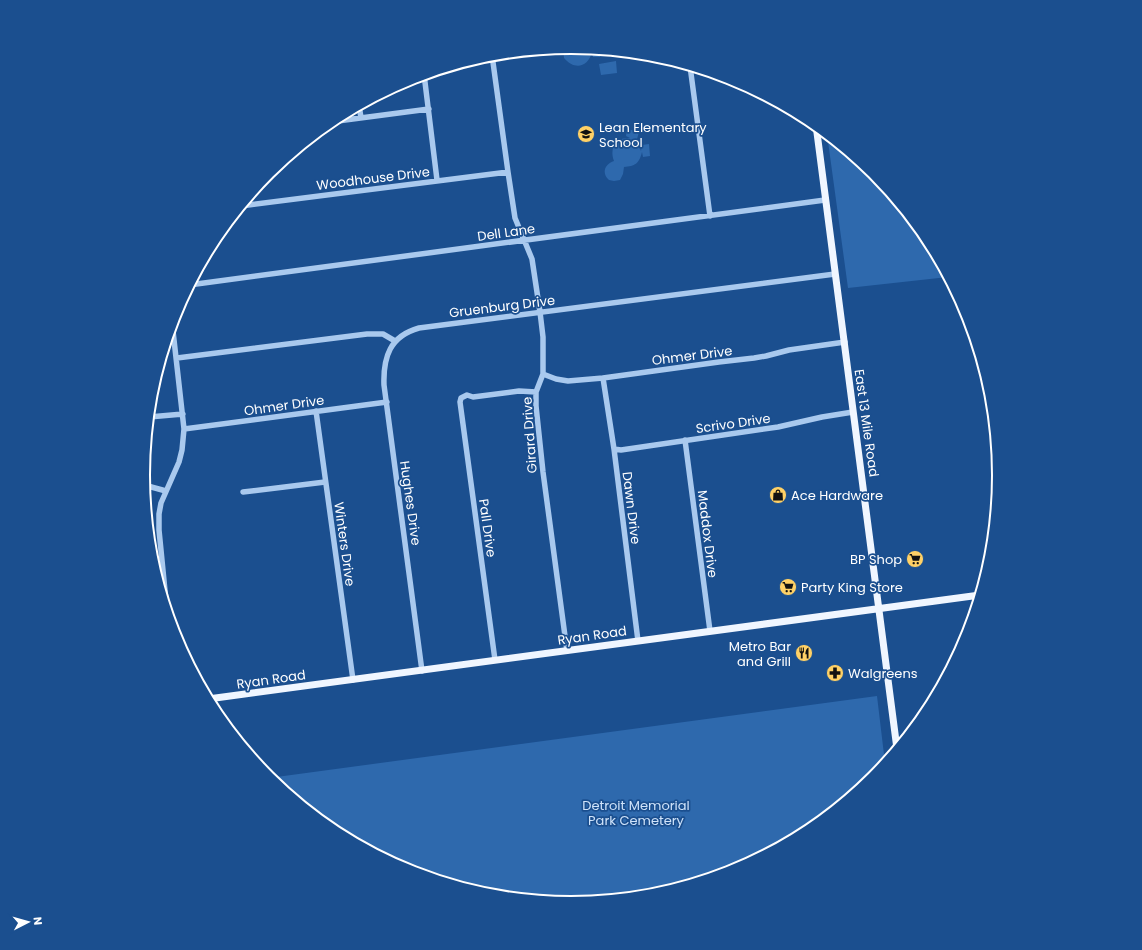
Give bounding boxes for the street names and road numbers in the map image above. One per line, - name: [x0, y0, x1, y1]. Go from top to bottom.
- street label: Woodhouse Drive: [315, 162, 431, 195]
- street label: Dell Lane: [476, 219, 536, 246]
- street label: Gruenburg Drive: [448, 291, 556, 322]
- street label: Ohmer Drive: [651, 341, 733, 370]
- street label: East 13 Mile Road: [850, 368, 883, 478]
- street label: Ohmer Drive: [243, 390, 325, 421]
- street label: Girard Drive: [517, 396, 542, 474]
- street label: Scrivo Drive: [694, 409, 772, 438]
- street label: Hughes Drive: [395, 459, 426, 547]
- street label: Dawn Drive: [618, 471, 645, 545]
- street label: Maddox Drive: [693, 489, 722, 579]
- street label: Pall Drive: [474, 498, 501, 558]
- street label: Winters Drive: [329, 501, 360, 587]
- street label: Ryan Road: [556, 621, 628, 650]
- street label: Ryan Road: [235, 665, 307, 694]

